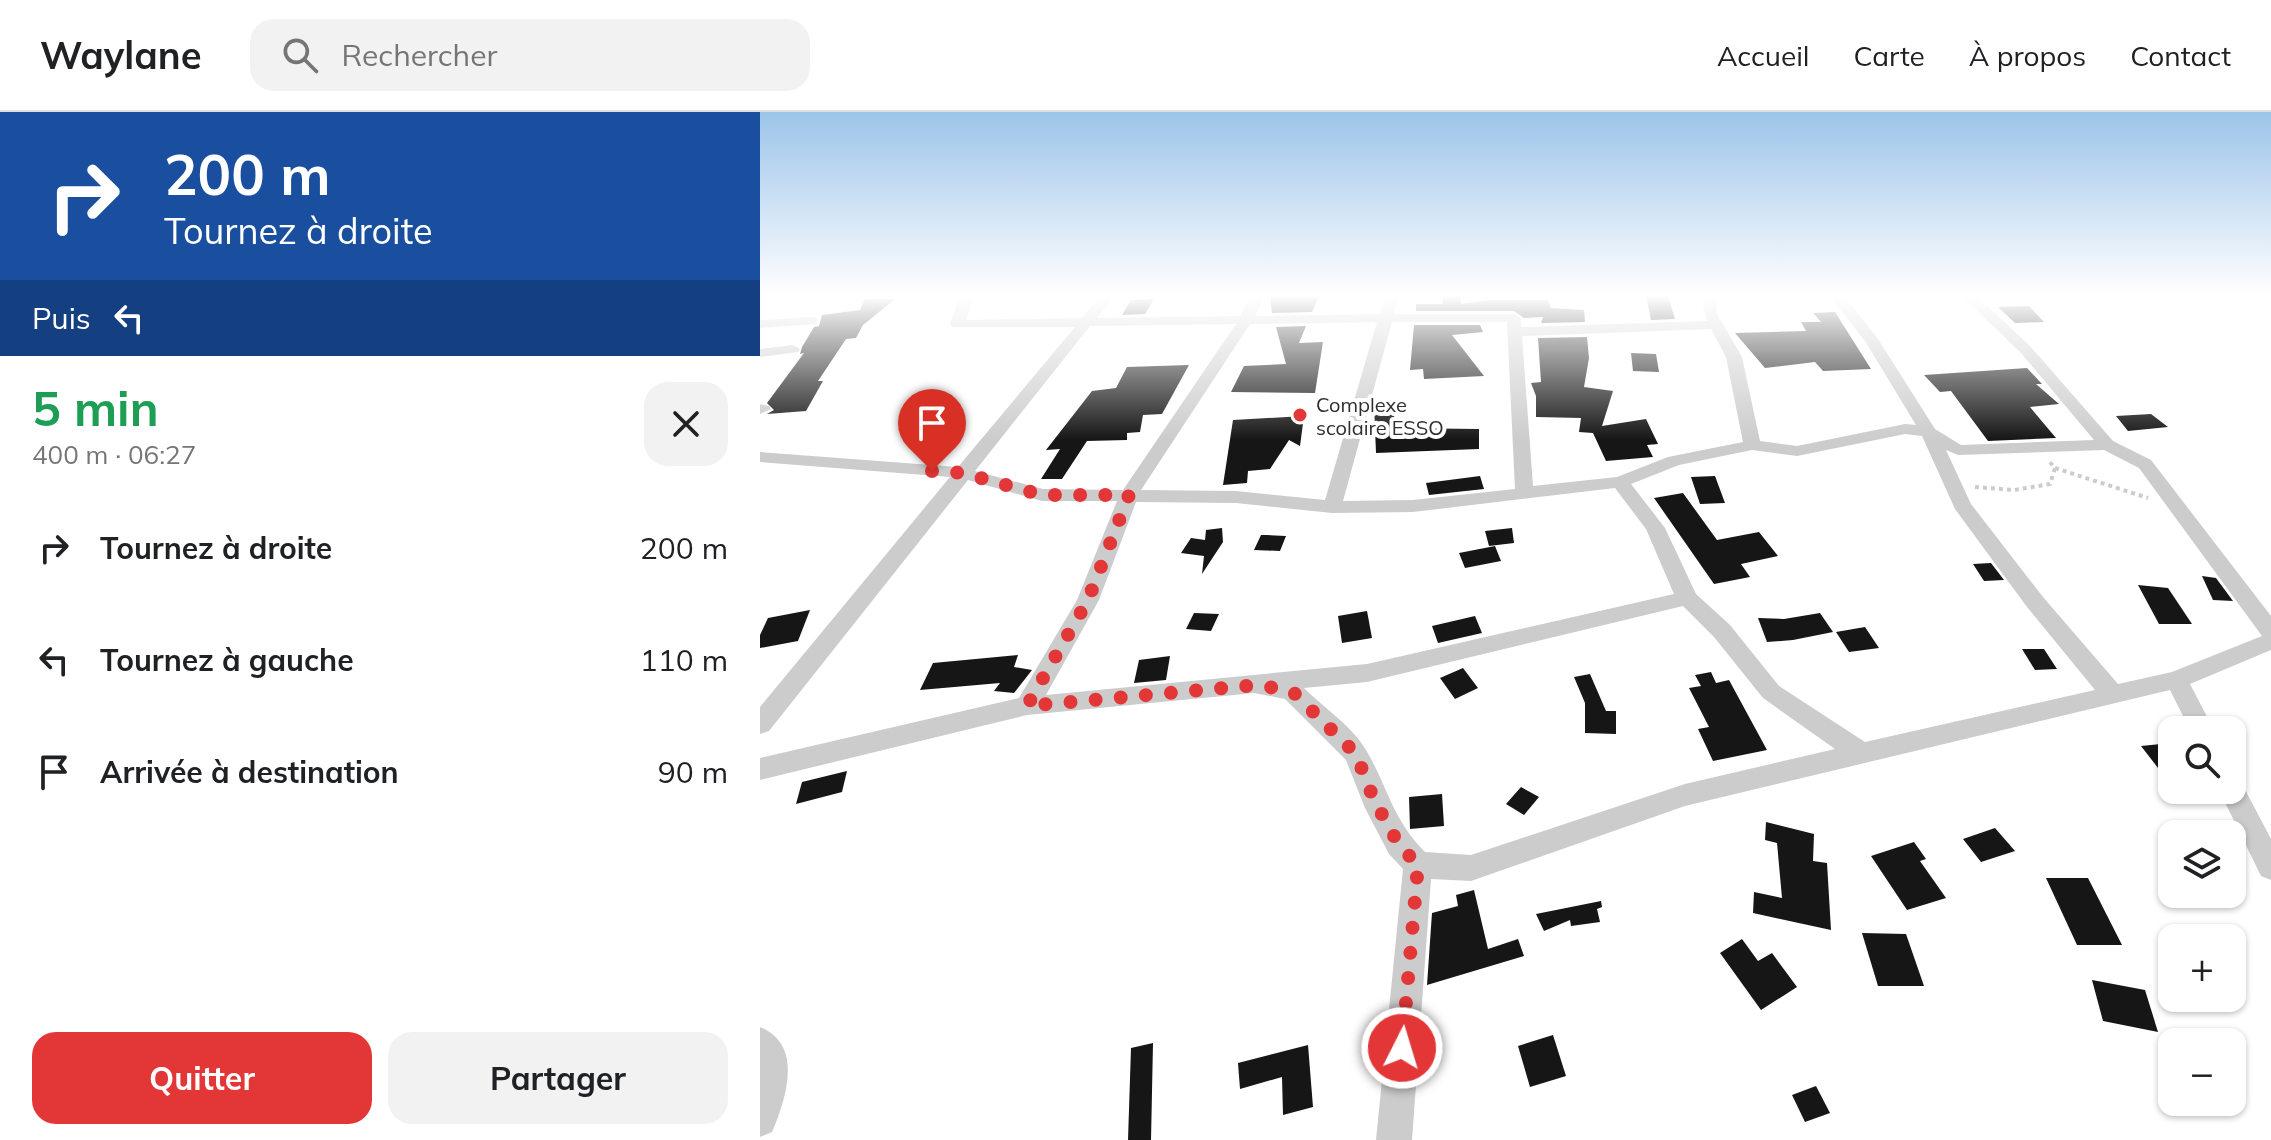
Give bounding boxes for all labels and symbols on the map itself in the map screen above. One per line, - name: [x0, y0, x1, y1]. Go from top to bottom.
- pin: [898, 389, 966, 471]
- place label: Complexe scolaire ESSO: [1316, 392, 1444, 440]
- marker: Complexe scolaire ESSO: [1291, 406, 1309, 424]
- position arrow: [1360, 1006, 1444, 1090]

